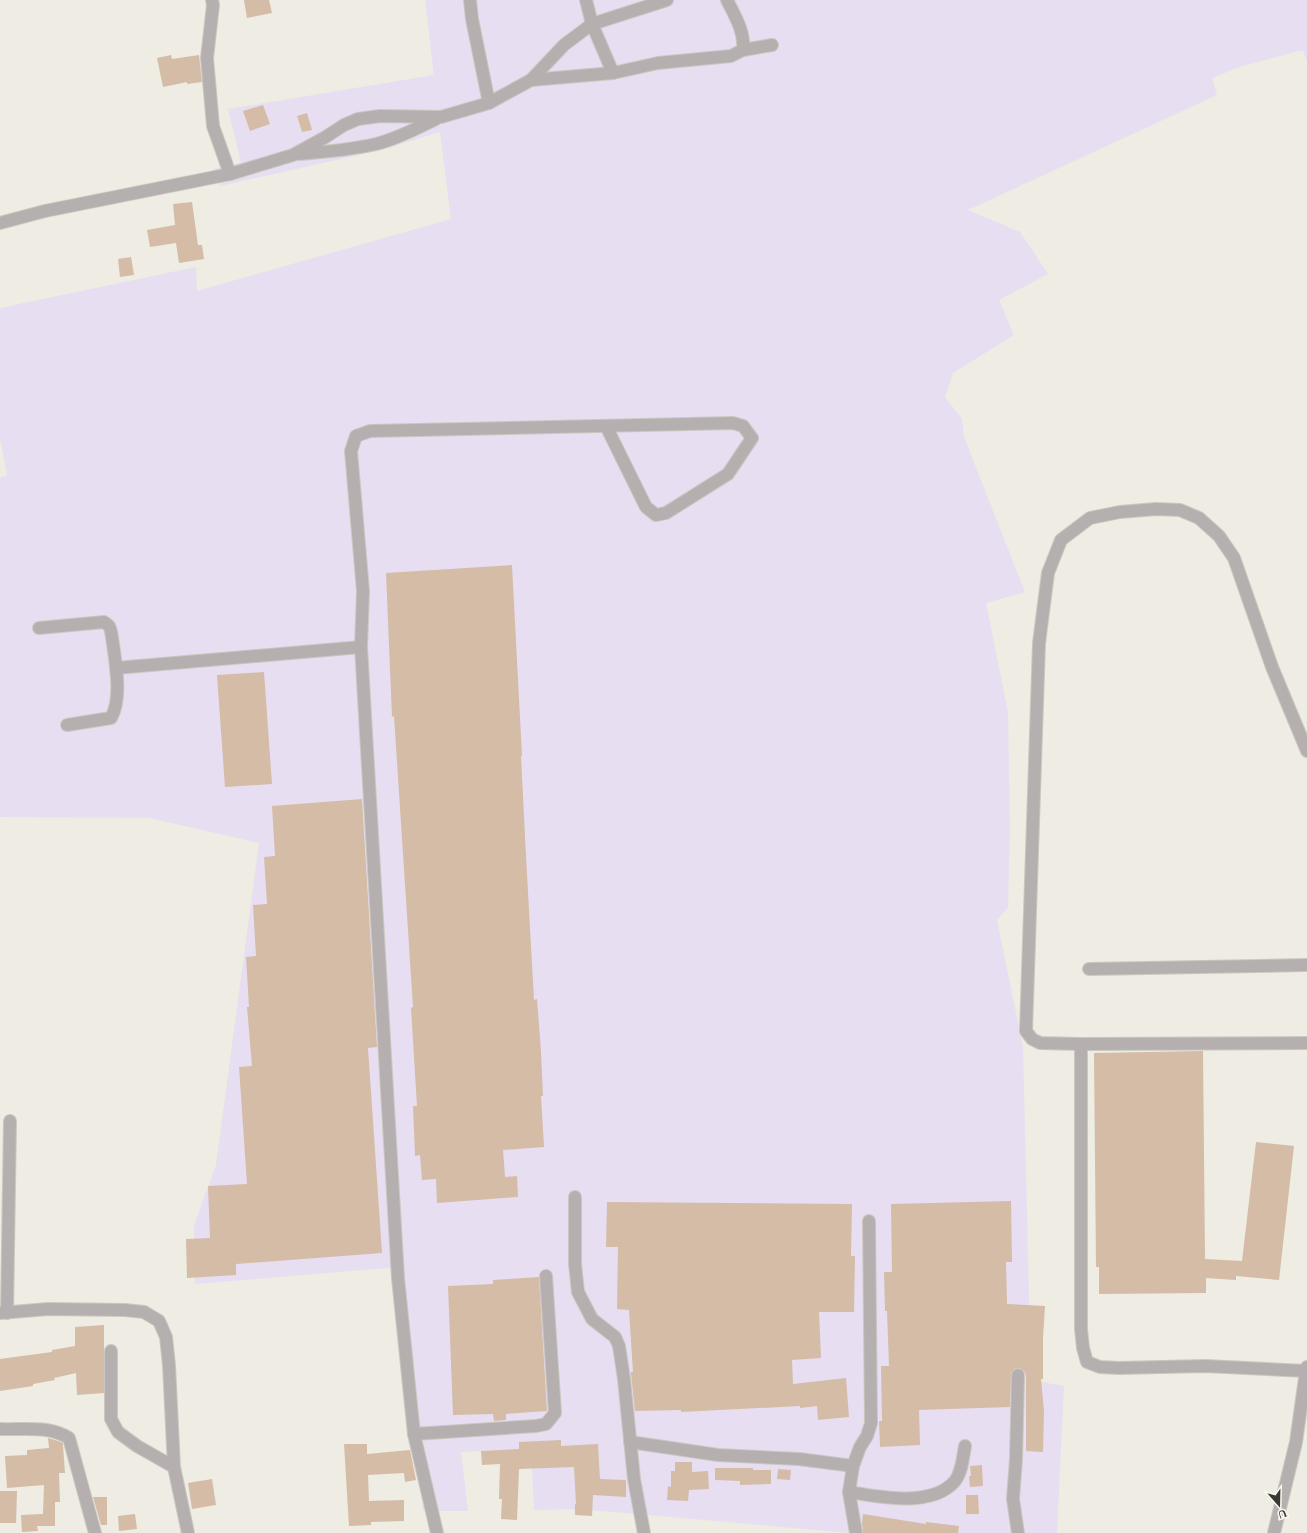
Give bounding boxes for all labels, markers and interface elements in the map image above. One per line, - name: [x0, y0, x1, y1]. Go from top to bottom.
- north arrow: [1259, 1485, 1299, 1525]
- text: U: [1275, 1504, 1289, 1523]

